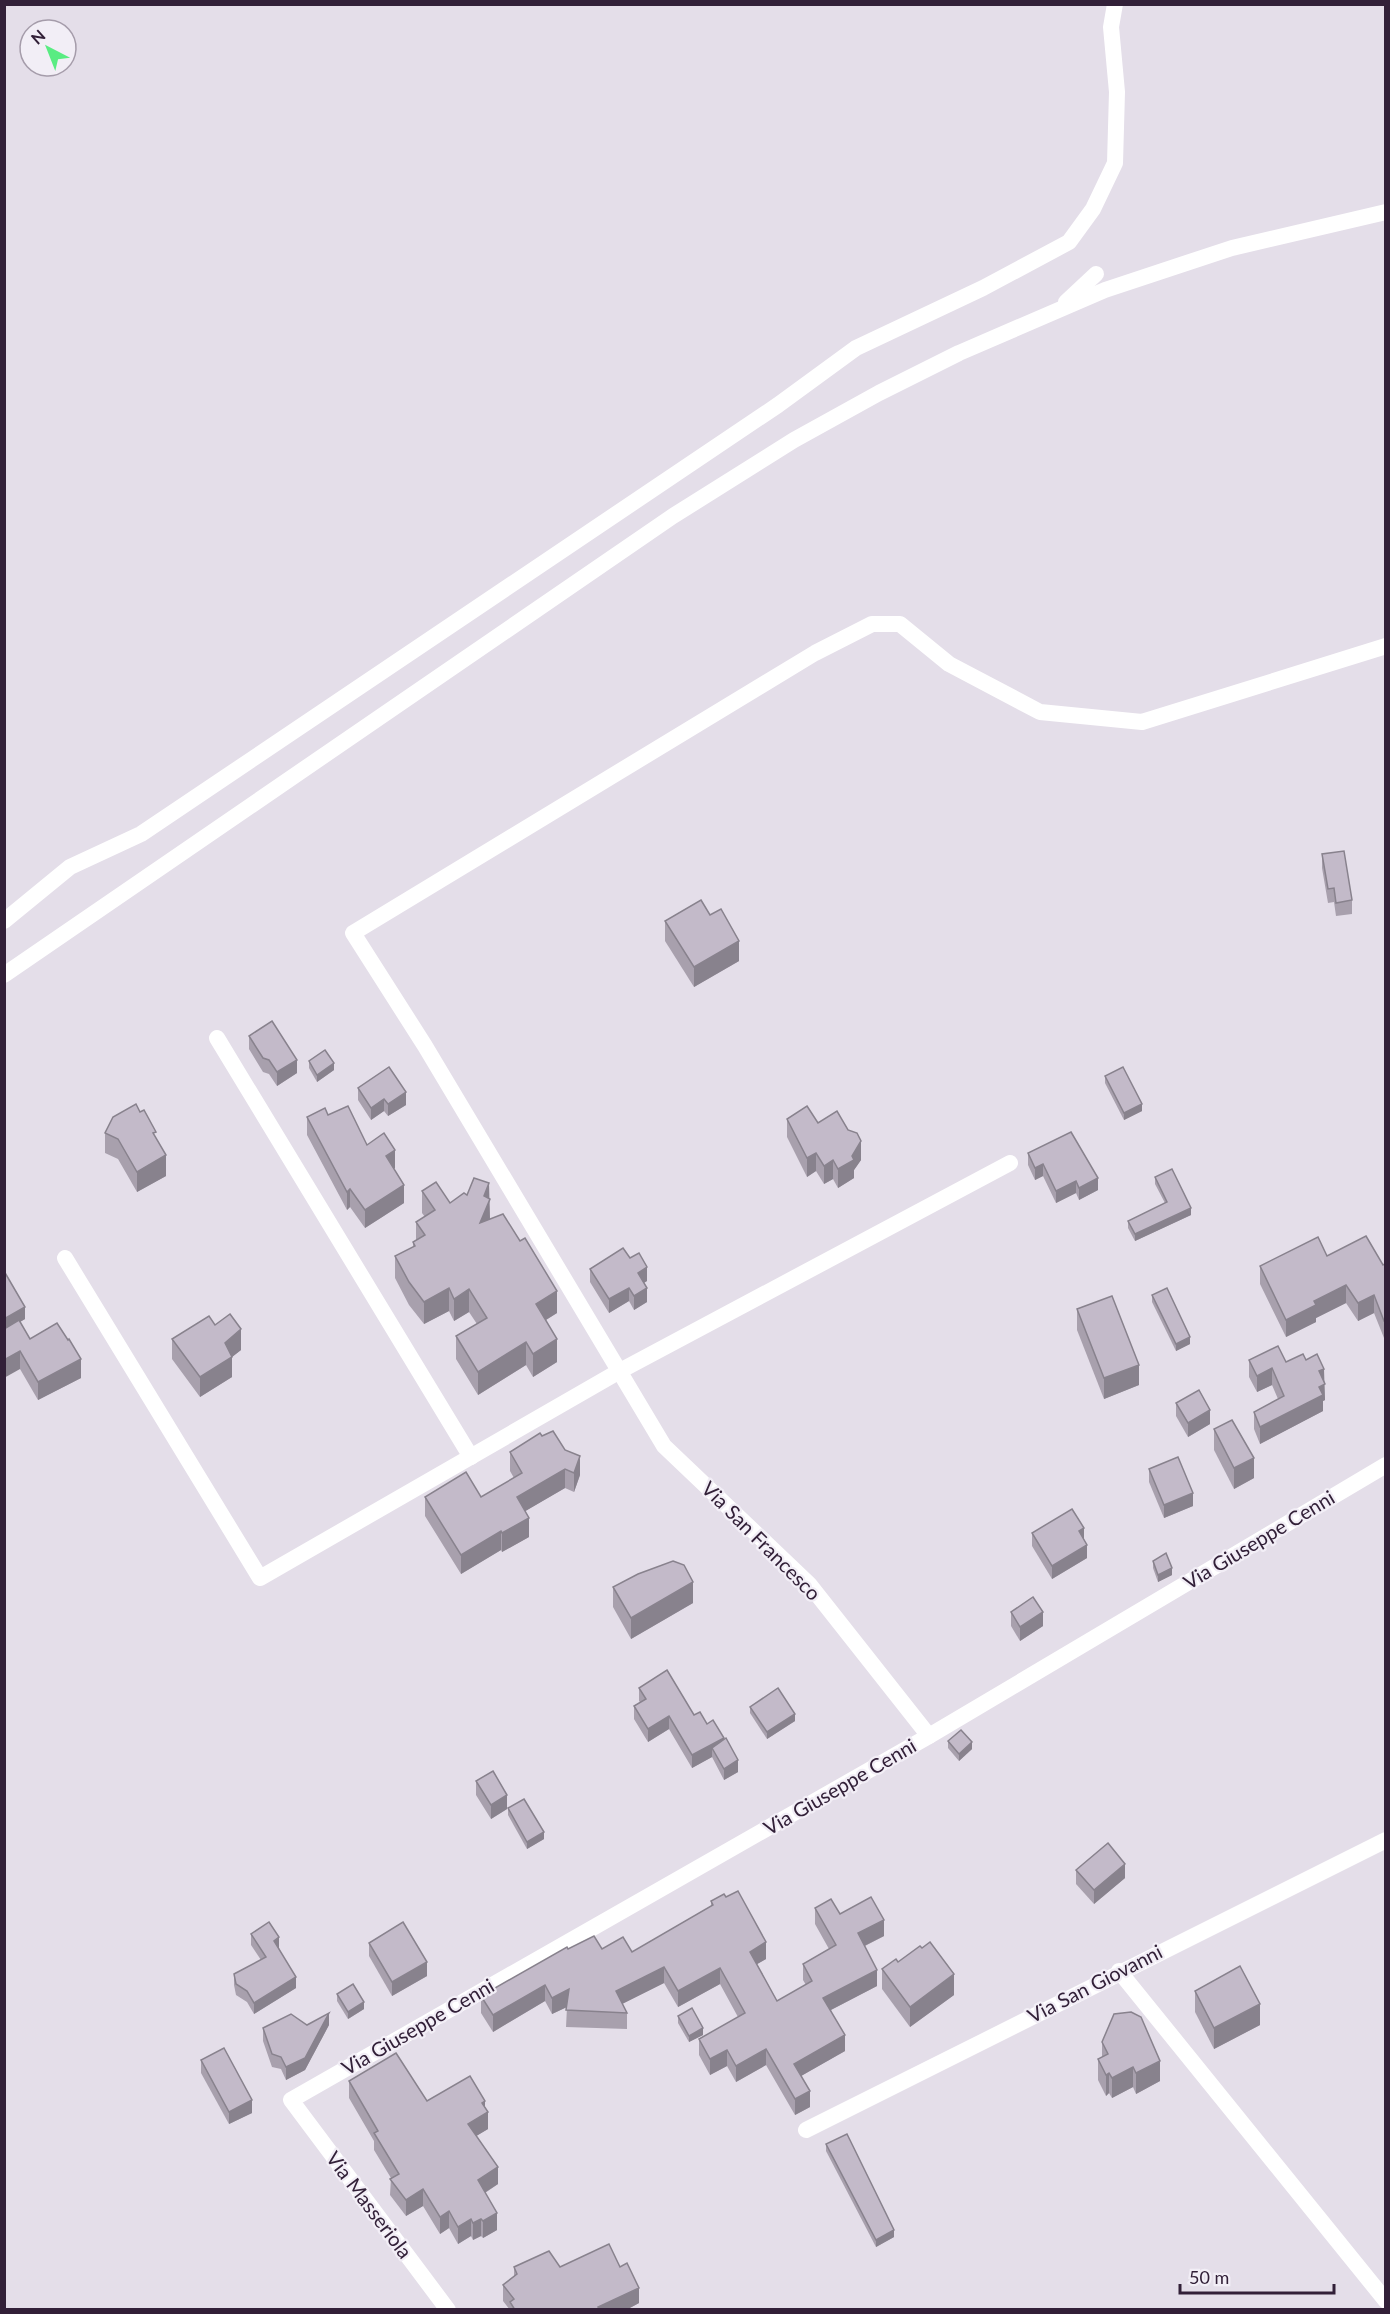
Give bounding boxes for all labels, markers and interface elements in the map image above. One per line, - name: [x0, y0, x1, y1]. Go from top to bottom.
- north arrow: [18, 18, 78, 78]
- text: N: [27, 25, 49, 48]
- street label: Via San Francesco: [697, 1476, 826, 1605]
- street label: Via Giuseppe Cenni: [1179, 1485, 1338, 1594]
- street label: Via Giuseppe Cenni: [759, 1733, 920, 1840]
- street label: Via San Giovanni: [1023, 1939, 1166, 2027]
- street label: Via Giuseppe Cenni: [337, 1973, 498, 2080]
- street label: Via Masseriola: [322, 2146, 418, 2263]
- scale bar: [1180, 2257, 1334, 2295]
- text: 50 m: [1189, 2266, 1229, 2288]

